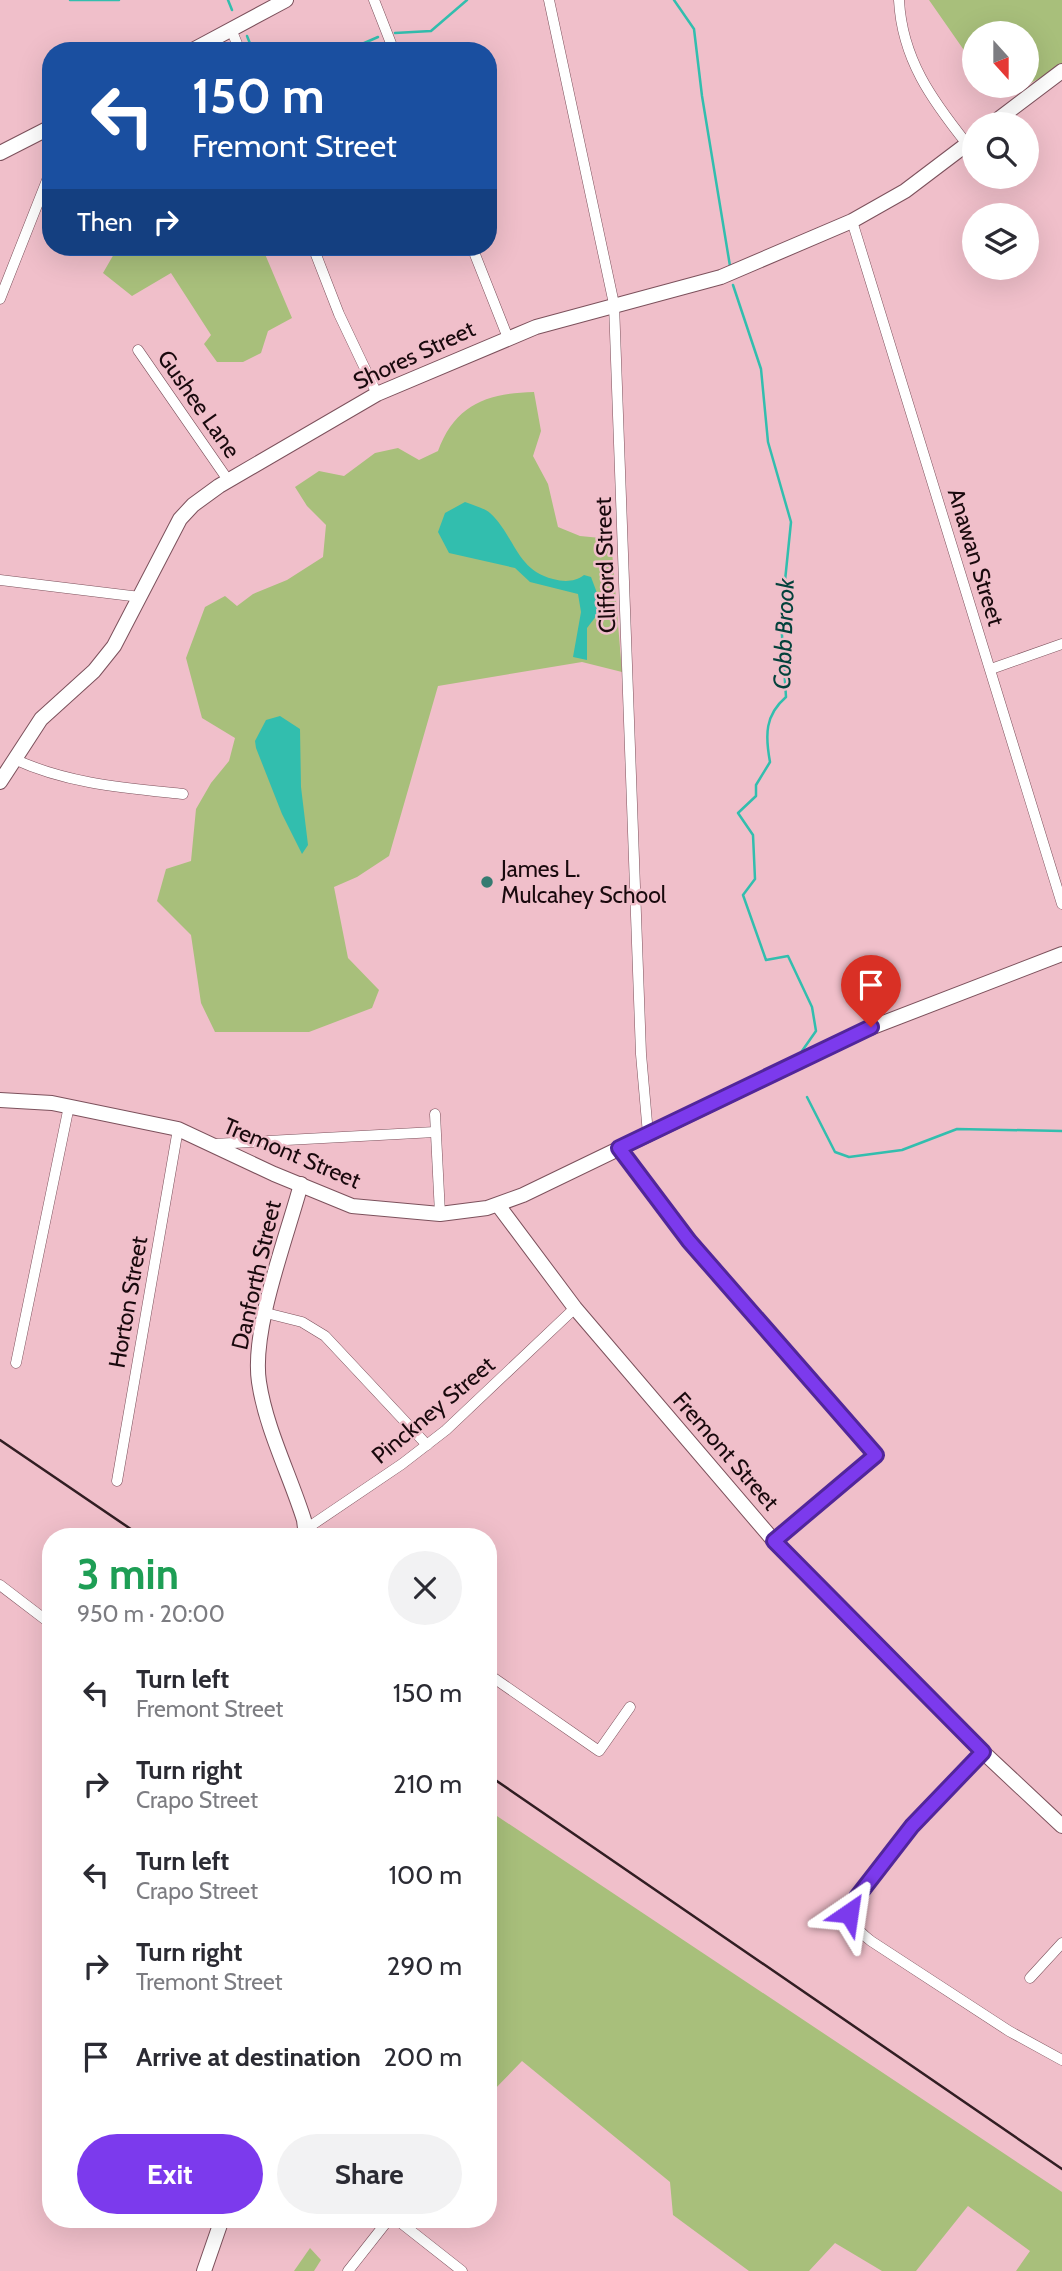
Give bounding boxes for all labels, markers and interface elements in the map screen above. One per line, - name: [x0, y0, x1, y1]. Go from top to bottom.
- north arrow: [962, 21, 1040, 98]
- map controls: [962, 21, 1039, 280]
- text: 150 m: [192, 66, 325, 125]
- icon: left: [77, 70, 168, 161]
- button: search: [962, 112, 1039, 189]
- text: Fremont Street: [192, 126, 397, 165]
- icon: right: [147, 203, 185, 241]
- button: layers: [962, 203, 1039, 280]
- text: Then: [77, 206, 133, 238]
- street label: Shores Street: [349, 315, 479, 395]
- street label: Gushee Lane: [152, 345, 247, 464]
- street label: Anawan Street: [942, 485, 1010, 629]
- street label: Clifford Street: [589, 496, 621, 634]
- water label: Cobb Brook: [767, 577, 800, 690]
- place label: James L. Mulcahey School: [500, 855, 667, 909]
- marker: James L. Mulcahey School: [479, 874, 495, 890]
- pin: [841, 955, 901, 1027]
- icon: arrive: [852, 966, 890, 1004]
- street label: Tremont Street: [219, 1111, 365, 1195]
- street label: Danforth Street: [225, 1197, 287, 1352]
- street label: Horton Street: [103, 1234, 153, 1370]
- street label: Pinckney Street: [366, 1350, 500, 1470]
- street label: Fremont Street: [667, 1386, 785, 1516]
- text: 3 min: [77, 1548, 179, 1600]
- button: close: [388, 1551, 462, 1625]
- text: 950 m · 20:00: [77, 1600, 225, 1628]
- text: Turn left: [136, 1663, 229, 1695]
- icon: left: [77, 1674, 115, 1712]
- text: 150 m: [393, 1677, 462, 1709]
- text: Fremont Street: [136, 1695, 283, 1723]
- text: Turn right: [136, 1754, 242, 1786]
- icon: right: [77, 1765, 115, 1803]
- text: 210 m: [393, 1768, 462, 1800]
- text: Crapo Street: [136, 1786, 258, 1814]
- text: Turn left: [136, 1845, 229, 1877]
- icon: left: [77, 1856, 115, 1894]
- text: 100 m: [389, 1859, 462, 1891]
- position arrow: [812, 1876, 886, 1950]
- text: Crapo Street: [136, 1877, 258, 1905]
- text: Turn right: [136, 1936, 242, 1968]
- icon: right: [77, 1947, 115, 1985]
- text: 290 m: [387, 1950, 462, 1982]
- text: Tremont Street: [136, 1968, 283, 1996]
- icon: arrive: [77, 2038, 115, 2076]
- text: Arrive at destination: [136, 2041, 361, 2073]
- text: 200 m: [383, 2041, 462, 2073]
- button: Exit: [77, 2134, 263, 2214]
- button: Share: [277, 2134, 462, 2214]

